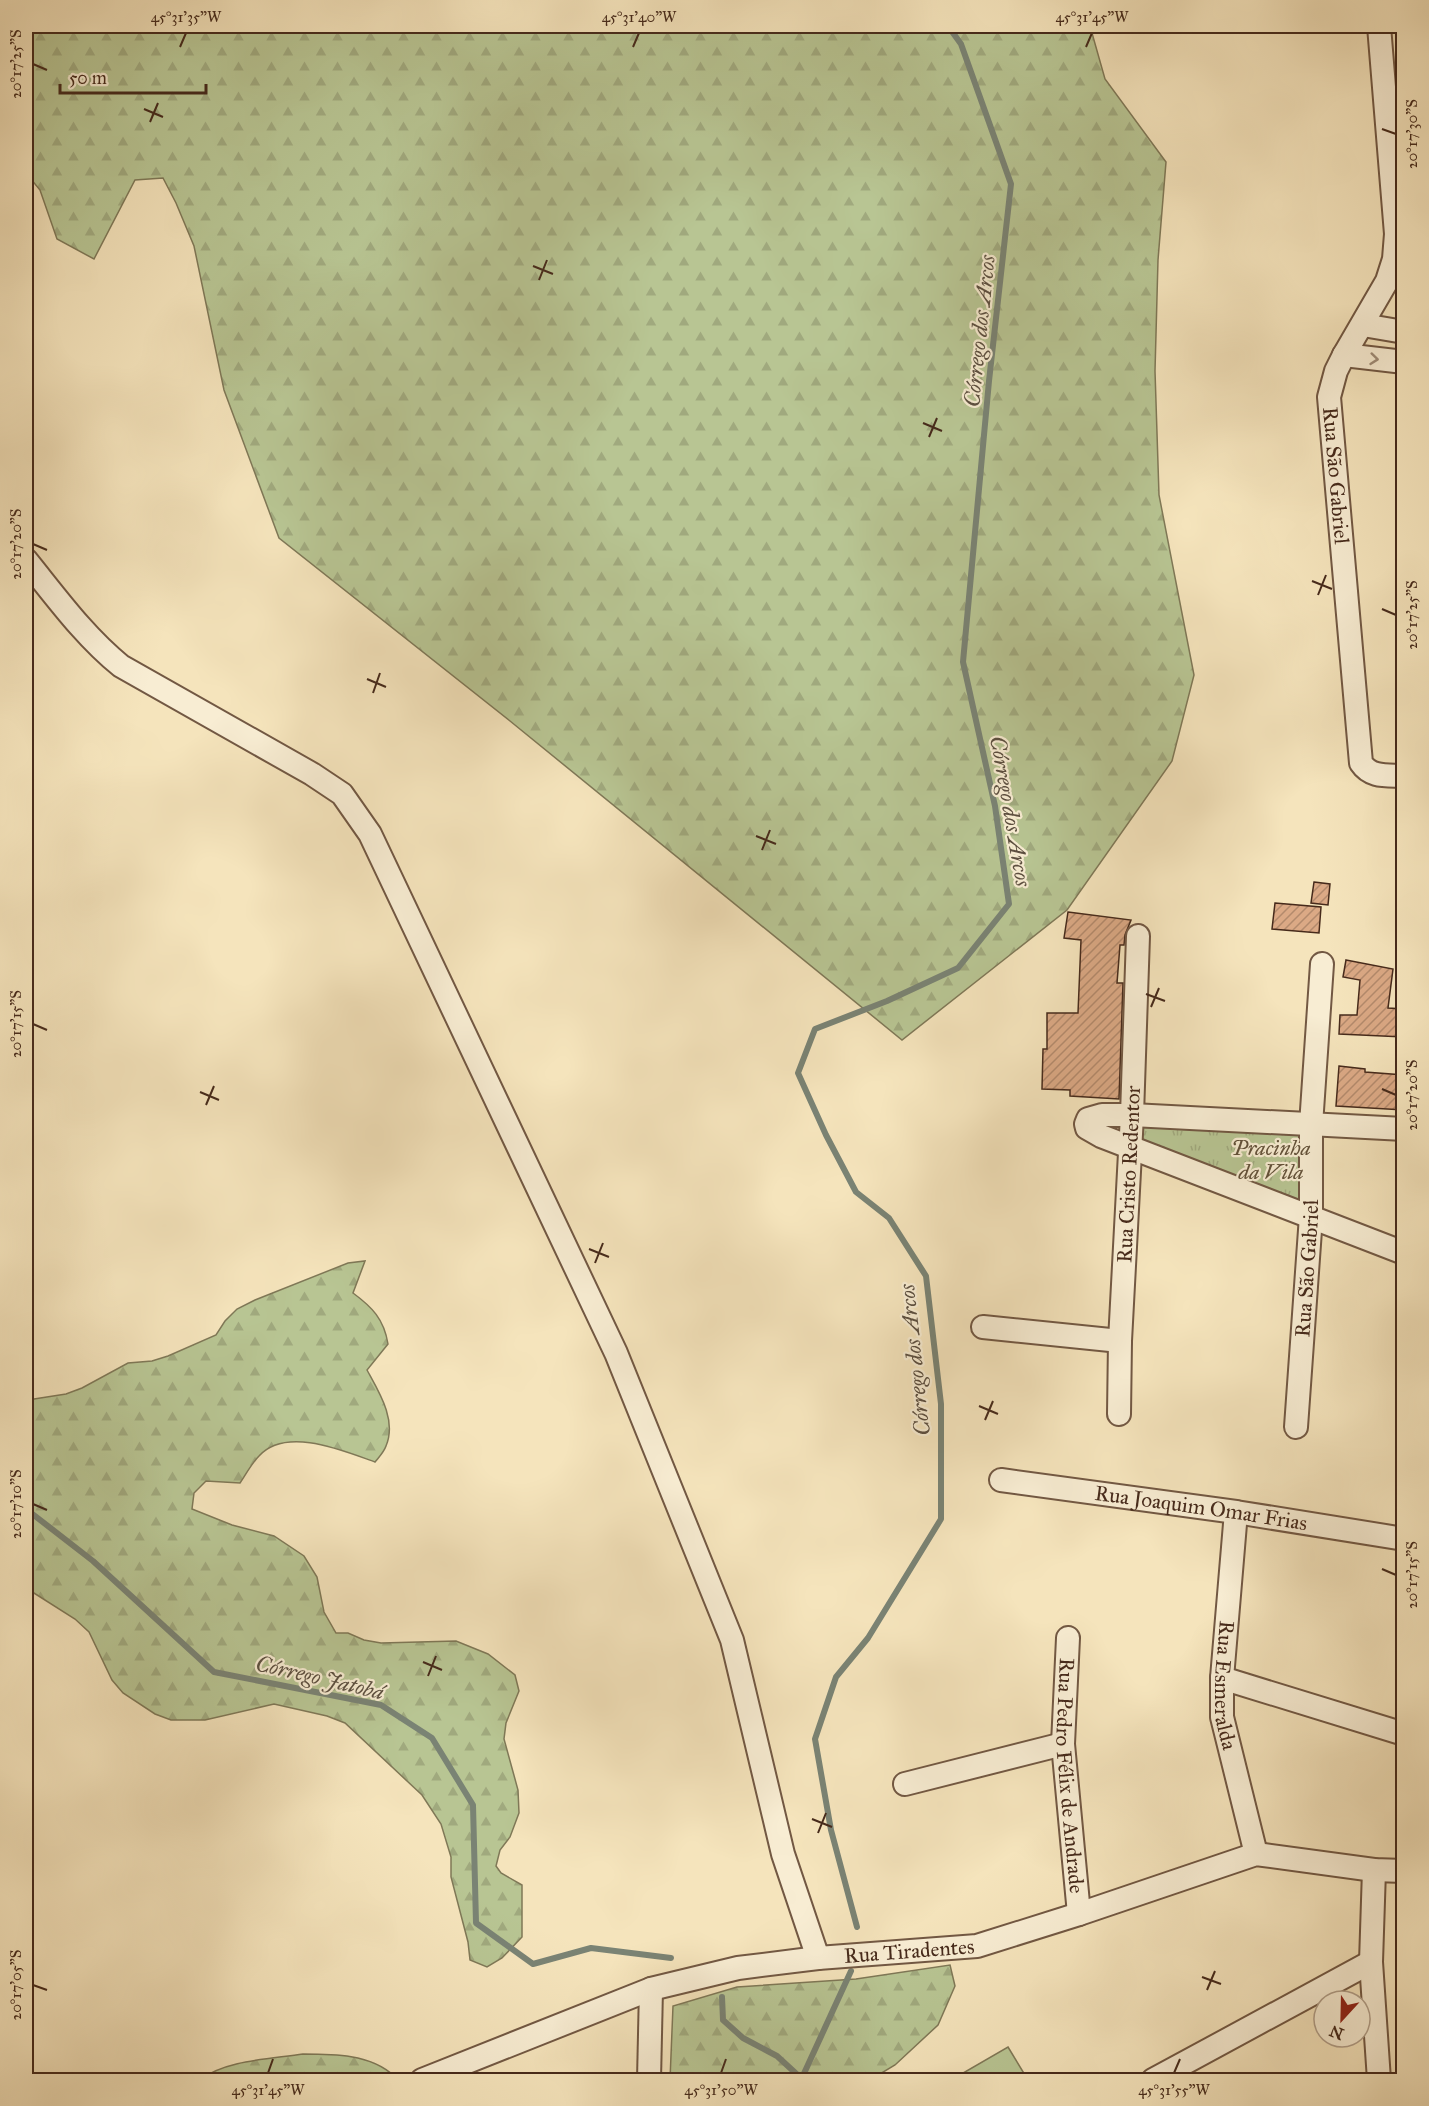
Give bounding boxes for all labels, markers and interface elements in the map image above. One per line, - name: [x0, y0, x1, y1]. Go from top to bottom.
- text: 45°31'35"W: [151, 8, 222, 26]
- text: 45°31'40"W: [602, 8, 677, 26]
- text: 45°31'45"W: [1056, 8, 1129, 26]
- text: 20°17'25"S: [7, 29, 25, 99]
- scale bar: [60, 57, 206, 95]
- text: 50 m: [69, 67, 107, 89]
- text: 20°17'30"S: [1403, 99, 1421, 169]
- water label: Córrego dos Arcos: [958, 253, 1001, 408]
- one-way arrow: [1369, 352, 1378, 364]
- street label: Rua São Gabriel: [1317, 406, 1355, 546]
- text: 20°17'20"S: [7, 509, 25, 579]
- text: 20°17'25"S: [1403, 580, 1421, 650]
- water label: Córrego dos Arcos: [984, 734, 1037, 889]
- text: 20°17'15"S: [7, 990, 25, 1058]
- text: 20°17'20"S: [1403, 1060, 1421, 1130]
- street label: Rua Cristo Redentor: [1111, 1085, 1146, 1264]
- park label: Pracinha da Vila: [1231, 1135, 1311, 1185]
- street label: Rua São Gabriel: [1289, 1199, 1324, 1338]
- water label: Córrego dos Arcos: [893, 1282, 936, 1437]
- text: 20°17'10"S: [7, 1469, 25, 1539]
- street label: Rua Joaquim Omar Frias: [1093, 1480, 1309, 1536]
- text: 20°17'15"S: [1403, 1541, 1421, 1609]
- street label: Rua Esmeralda: [1209, 1619, 1243, 1753]
- water label: Córrego Jatobá: [253, 1650, 389, 1706]
- street label: Rua Pedro Félix de Andrade: [1050, 1657, 1090, 1895]
- street label: Rua Tiradentes: [843, 1933, 975, 1969]
- text: 20°17'05"S: [7, 1950, 25, 2020]
- north arrow: [1312, 1989, 1372, 2049]
- text: N: [1326, 2021, 1346, 2044]
- text: 45°31'45"W: [232, 2081, 305, 2099]
- text: 45°31'50"W: [684, 2081, 758, 2099]
- text: 45°31'55"W: [1138, 2081, 1211, 2099]

